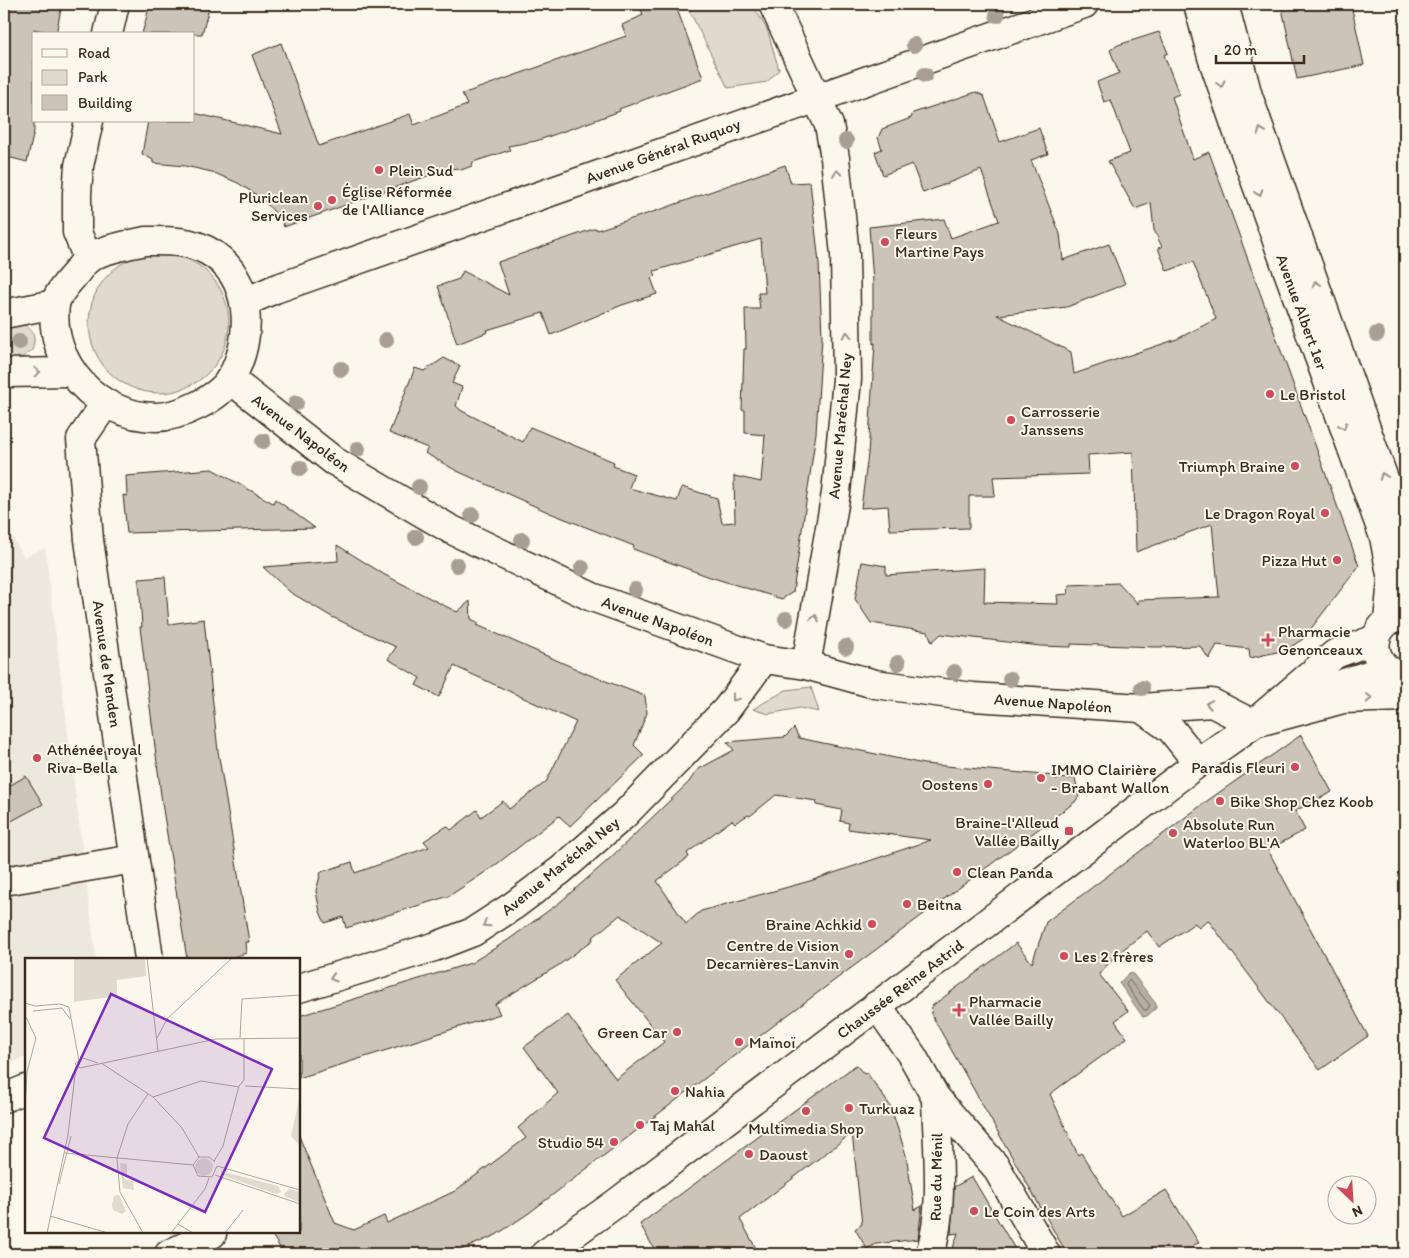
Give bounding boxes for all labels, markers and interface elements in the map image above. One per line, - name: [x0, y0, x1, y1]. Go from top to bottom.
- legend: [32, 32, 195, 122]
- scale bar: [1216, 32, 1304, 64]
- text: 20 m: [1224, 41, 1258, 59]
- text: Road: [78, 44, 111, 62]
- text: Park: [78, 68, 108, 86]
- one-way arrow: [1215, 80, 1225, 88]
- text: Building: [78, 94, 132, 112]
- street label: Avenue Général Ruquoy: [583, 114, 743, 188]
- one-way arrow: [1256, 128, 1266, 136]
- place label: Plein Sud: [389, 161, 453, 180]
- marker: Plein Sud: [373, 164, 385, 176]
- one-way arrow: [832, 169, 843, 177]
- place label: Église Réformée de l'Alliance: [342, 182, 452, 219]
- place label: Pluriclean Services: [239, 188, 308, 225]
- one-way arrow: [1253, 188, 1263, 197]
- marker: Église Réformée de l'Alliance: [326, 194, 338, 206]
- marker: Pluriclean Services: [312, 200, 324, 212]
- place label: Fleurs Martine Pays: [895, 224, 984, 261]
- marker: Fleurs Martine Pays: [879, 236, 891, 248]
- street label: Avenue Albert 1er: [1272, 252, 1332, 373]
- one-way arrow: [1311, 280, 1321, 289]
- one-way arrow: [842, 331, 852, 338]
- street label: Avenue Maréchal Ney: [824, 352, 856, 500]
- one-way arrow: [34, 367, 41, 377]
- place label: Le Bristol: [1280, 385, 1346, 404]
- marker: Le Bristol: [1264, 388, 1276, 400]
- street label: Avenue Napoléon: [248, 390, 354, 476]
- place label: Carrosserie Janssens: [1021, 402, 1100, 439]
- marker: Carrosserie Janssens: [1005, 414, 1017, 426]
- one-way arrow: [1337, 422, 1347, 430]
- place label: Triumph Braine: [1179, 457, 1285, 476]
- marker: Triumph Braine: [1289, 460, 1301, 472]
- one-way arrow: [1379, 472, 1389, 481]
- place label: Le Dragon Royal: [1205, 504, 1315, 523]
- marker: Le Dragon Royal: [1319, 507, 1331, 519]
- place label: Pizza Hut: [1262, 551, 1327, 570]
- marker: Pizza Hut: [1331, 554, 1343, 566]
- street label: Avenue Napoléon: [599, 592, 717, 650]
- street label: Avenue de Menden: [89, 599, 125, 729]
- one-way arrow: [810, 613, 820, 622]
- place label: Pharmacie Genonceaux: [1278, 622, 1363, 659]
- marker: Pharmacie Genonceaux: [1262, 634, 1274, 646]
- street label: Avenue Napoléon: [993, 689, 1113, 717]
- one-way arrow: [732, 692, 741, 702]
- one-way arrow: [1365, 693, 1373, 704]
- one-way arrow: [1205, 700, 1214, 710]
- place label: Athénée royal Riva-Bella: [47, 740, 142, 777]
- marker: Athénée royal Riva-Bella: [31, 752, 43, 764]
- place label: Paradis Fleuri: [1191, 758, 1285, 777]
- place label: IMMO Clairière - Brabant Wallon: [1051, 760, 1169, 797]
- marker: Paradis Fleuri: [1289, 761, 1301, 773]
- marker: IMMO Clairière - Brabant Wallon: [1035, 772, 1047, 784]
- place label: Oostens: [921, 775, 978, 794]
- marker: Oostens: [982, 778, 994, 790]
- place label: Bike Shop Chez Koob: [1230, 792, 1374, 811]
- marker: Bike Shop Chez Koob: [1214, 795, 1226, 807]
- street label: Avenue Maréchal Ney: [497, 812, 623, 919]
- place label: Braine-l'Alleud Vallée Bailly: [955, 813, 1059, 850]
- place label: Absolute Run Waterloo BL'A: [1183, 815, 1280, 852]
- marker: Braine-l'Alleud Vallée Bailly: [1063, 825, 1075, 837]
- marker: Absolute Run Waterloo BL'A: [1167, 827, 1179, 839]
- place label: Clean Panda: [967, 863, 1054, 882]
- marker: Clean Panda: [951, 866, 963, 878]
- place label: Beitna: [917, 895, 963, 914]
- marker: Beitna: [901, 898, 913, 910]
- place label: Braine Achkid: [766, 915, 862, 934]
- one-way arrow: [482, 918, 491, 927]
- marker: Braine Achkid: [866, 918, 878, 930]
- street label: Chaussée Reine Astrid: [833, 935, 967, 1043]
- place label: Centre de Vision Decarnières-Lanvin: [706, 936, 839, 973]
- place label: Les 2 frères: [1074, 947, 1154, 966]
- marker: Centre de Vision Decarnières-Lanvin: [843, 948, 855, 960]
- marker: Les 2 frères: [1058, 950, 1070, 962]
- inset map: [25, 958, 300, 1233]
- one-way arrow: [329, 972, 338, 982]
- place label: Pharmacie Vallée Bailly: [969, 992, 1054, 1029]
- marker: Pharmacie Vallée Bailly: [953, 1004, 965, 1016]
- place label: Green Car: [597, 1023, 668, 1042]
- marker: Green Car: [671, 1026, 683, 1038]
- place label: Maïnoï: [749, 1033, 796, 1052]
- marker: Maïnoï: [733, 1036, 745, 1048]
- place label: Nahia: [685, 1082, 726, 1101]
- marker: Nahia: [669, 1085, 681, 1097]
- place label: Turkuaz: [859, 1099, 915, 1118]
- marker: Turkuaz: [843, 1102, 855, 1114]
- marker: Multimedia Shop: [800, 1105, 812, 1117]
- place label: Taj Mahal: [650, 1116, 716, 1135]
- marker: Taj Mahal: [634, 1119, 646, 1131]
- place label: Multimedia Shop: [748, 1119, 864, 1138]
- street label: Rue du Ménil: [926, 1132, 946, 1221]
- place label: Studio 54: [538, 1133, 604, 1152]
- marker: Studio 54: [608, 1136, 620, 1148]
- place label: Daoust: [759, 1145, 808, 1164]
- marker: Daoust: [743, 1148, 755, 1160]
- north arrow: [1326, 1176, 1376, 1226]
- place label: Le Coin des Arts: [984, 1202, 1095, 1221]
- text: N: [1349, 1202, 1365, 1221]
- marker: Le Coin des Arts: [968, 1205, 980, 1217]

